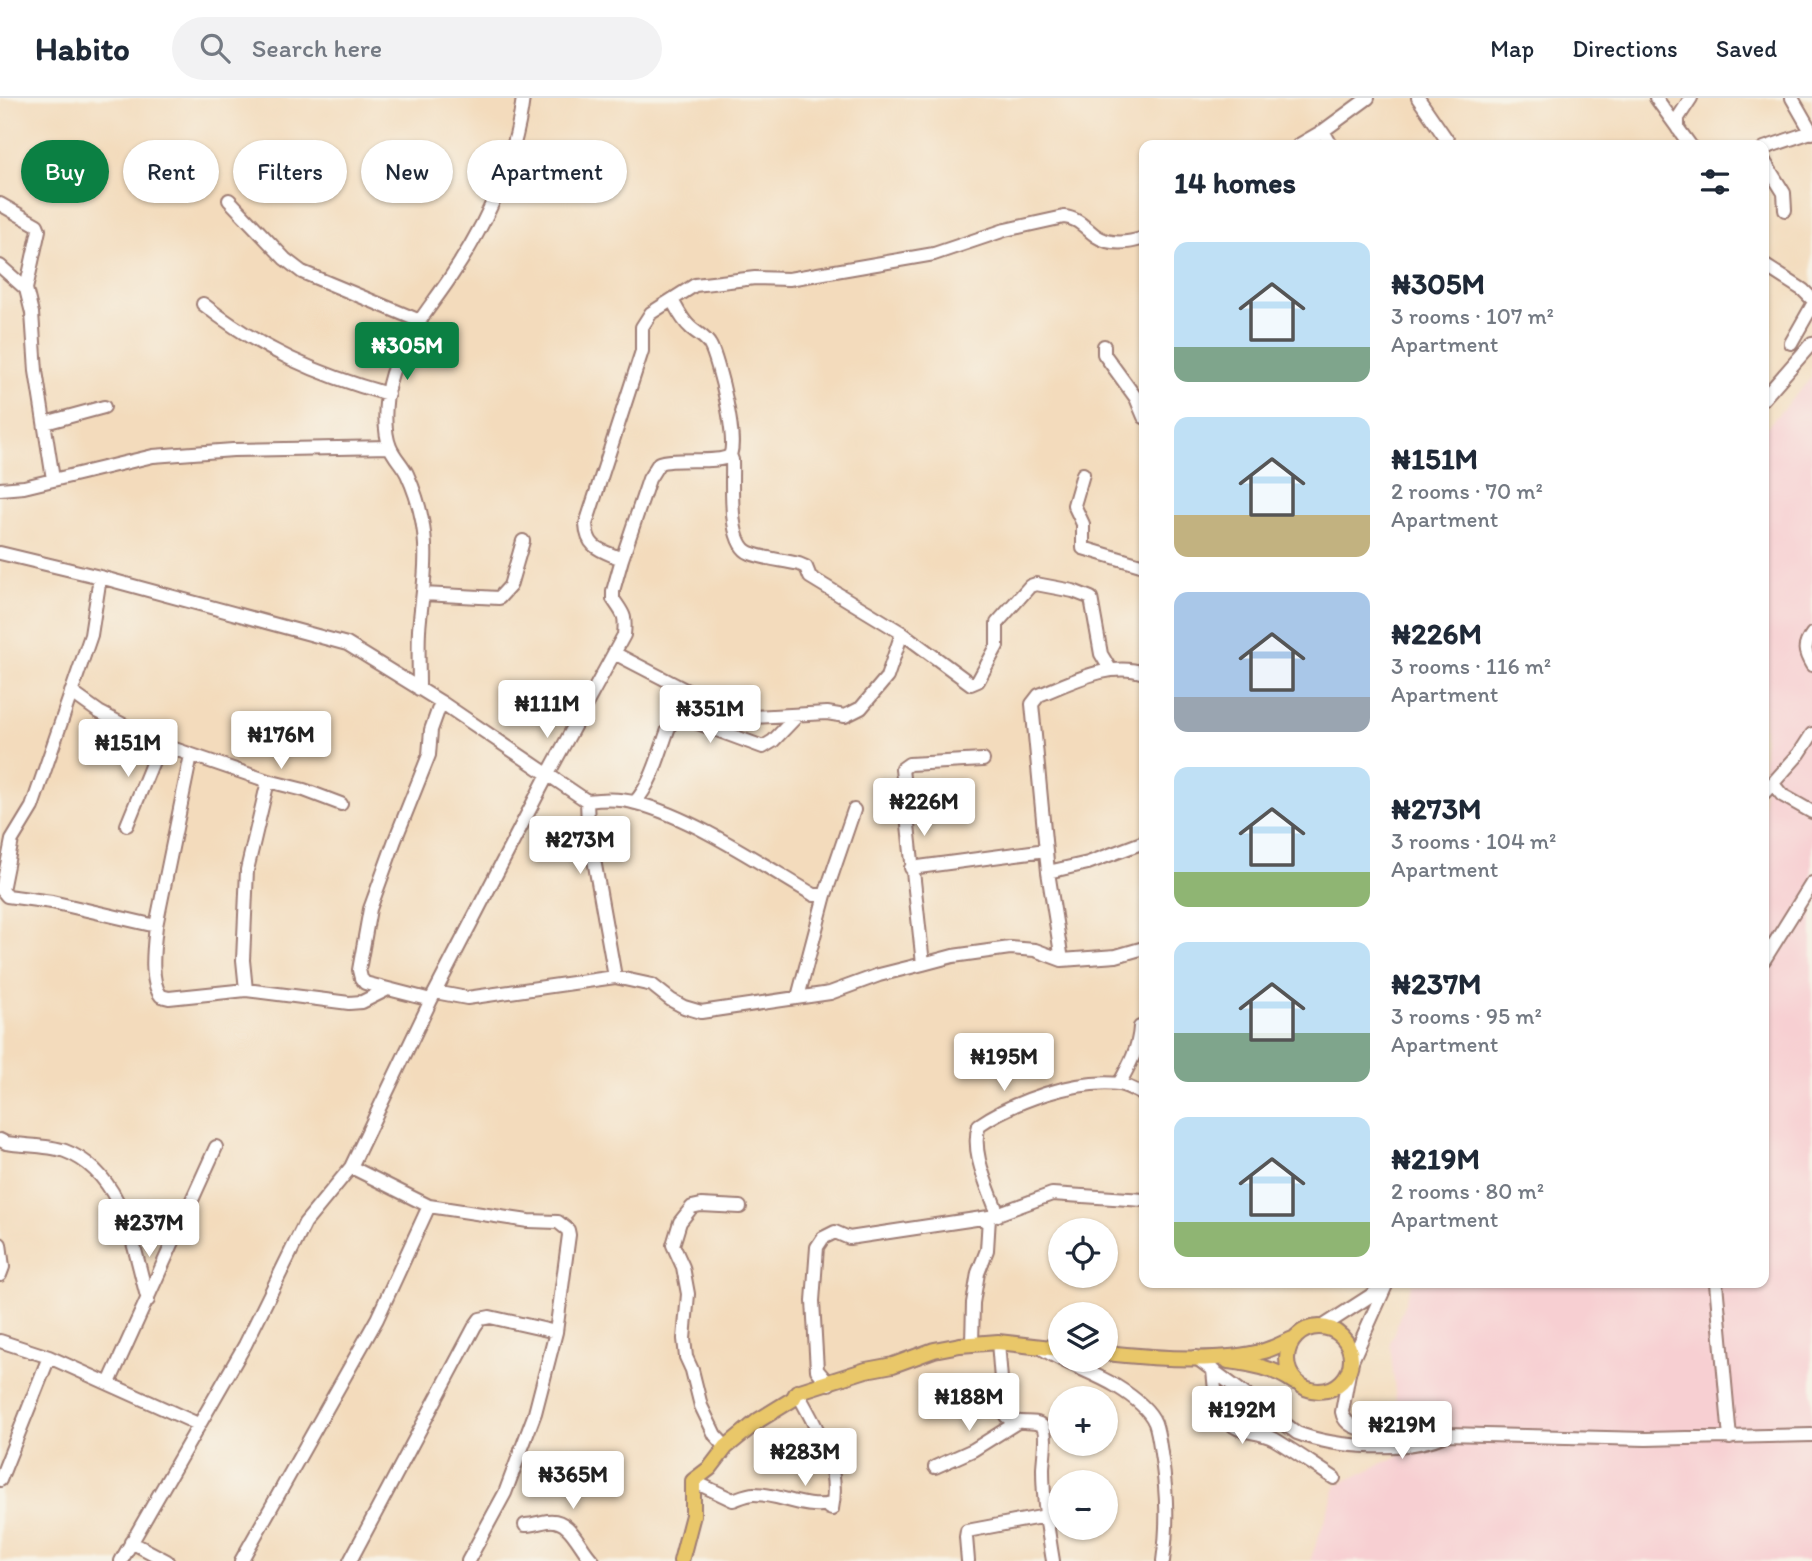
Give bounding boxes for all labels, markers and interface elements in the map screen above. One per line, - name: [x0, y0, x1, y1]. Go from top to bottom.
- search box: [172, 17, 662, 80]
- text: Habito: [35, 29, 130, 68]
- icon: search: [196, 29, 234, 67]
- text: Search here: [252, 32, 382, 64]
- text: Map: [1490, 34, 1534, 63]
- text: Directions: [1572, 34, 1678, 63]
- text: Saved: [1716, 34, 1777, 63]
- chip: Buy: [21, 140, 109, 203]
- chip: Rent: [123, 140, 219, 203]
- chip: Filters: [233, 140, 347, 203]
- chip: New: [361, 140, 453, 203]
- chip: Apartment: [467, 140, 627, 203]
- icon: filters: [1696, 163, 1734, 201]
- text: 14 homes: [1174, 164, 1296, 201]
- text: ₦305M: [1391, 265, 1485, 302]
- icon: home: [1230, 270, 1314, 354]
- text: 3 rooms · 107 m²: [1391, 302, 1554, 330]
- pin: ₦305M: [358, 322, 456, 382]
- text: Apartment: [1391, 330, 1498, 358]
- text: ₦305M: [371, 331, 443, 359]
- text: ₦151M: [1391, 440, 1478, 477]
- icon: home: [1230, 445, 1314, 529]
- text: 2 rooms · 70 m²: [1391, 477, 1543, 505]
- text: Apartment: [1391, 505, 1498, 533]
- text: ₦226M: [1391, 615, 1482, 652]
- icon: home: [1230, 620, 1314, 704]
- text: 3 rooms · 116 m²: [1391, 652, 1551, 680]
- pin: ₦111M: [498, 680, 596, 740]
- text: Apartment: [1391, 680, 1498, 708]
- pin: ₦351M: [661, 686, 759, 745]
- text: ₦111M: [514, 689, 580, 717]
- text: ₦351M: [676, 694, 744, 722]
- pin: ₦176M: [232, 712, 330, 771]
- pin: ₦151M: [79, 720, 177, 779]
- text: ₦176M: [247, 720, 315, 748]
- text: ₦151M: [95, 728, 161, 756]
- pin: ₦226M: [875, 778, 973, 838]
- text: ₦226M: [889, 787, 959, 815]
- text: ₦273M: [1391, 790, 1482, 827]
- icon: home: [1230, 795, 1314, 879]
- pin: ₦273M: [531, 816, 629, 876]
- text: ₦273M: [545, 825, 615, 853]
- text: 3 rooms · 104 m²: [1391, 827, 1556, 855]
- text: Apartment: [1391, 855, 1498, 883]
- text: ₦237M: [1391, 965, 1482, 1002]
- icon: home: [1230, 970, 1314, 1054]
- text: 3 rooms · 95 m²: [1391, 1002, 1542, 1030]
- text: Apartment: [1391, 1030, 1498, 1058]
- pin: ₦195M: [955, 1034, 1053, 1093]
- text: ₦195M: [970, 1042, 1038, 1070]
- text: ₦219M: [1391, 1140, 1480, 1177]
- icon: home: [1230, 1145, 1314, 1229]
- text: 2 rooms · 80 m²: [1391, 1177, 1544, 1205]
- pin: ₦237M: [100, 1200, 198, 1259]
- text: Apartment: [1391, 1205, 1498, 1233]
- text: ₦237M: [114, 1208, 184, 1236]
- map controls: [1048, 1218, 1118, 1540]
- button: locate: [1048, 1218, 1118, 1288]
- button: layers: [1048, 1302, 1118, 1372]
- pin: ₦188M: [920, 1374, 1018, 1433]
- text: ₦188M: [934, 1382, 1004, 1410]
- button: +: [1048, 1386, 1118, 1456]
- pin: ₦192M: [1193, 1386, 1291, 1446]
- text: ₦192M: [1208, 1395, 1276, 1423]
- pin: ₦219M: [1353, 1402, 1451, 1461]
- text: ₦219M: [1368, 1410, 1436, 1438]
- pin: ₦283M: [756, 1428, 854, 1488]
- text: ₦283M: [770, 1437, 840, 1465]
- pin: ₦365M: [524, 1452, 622, 1511]
- text: ₦365M: [538, 1460, 608, 1488]
- button: −: [1048, 1470, 1118, 1540]

